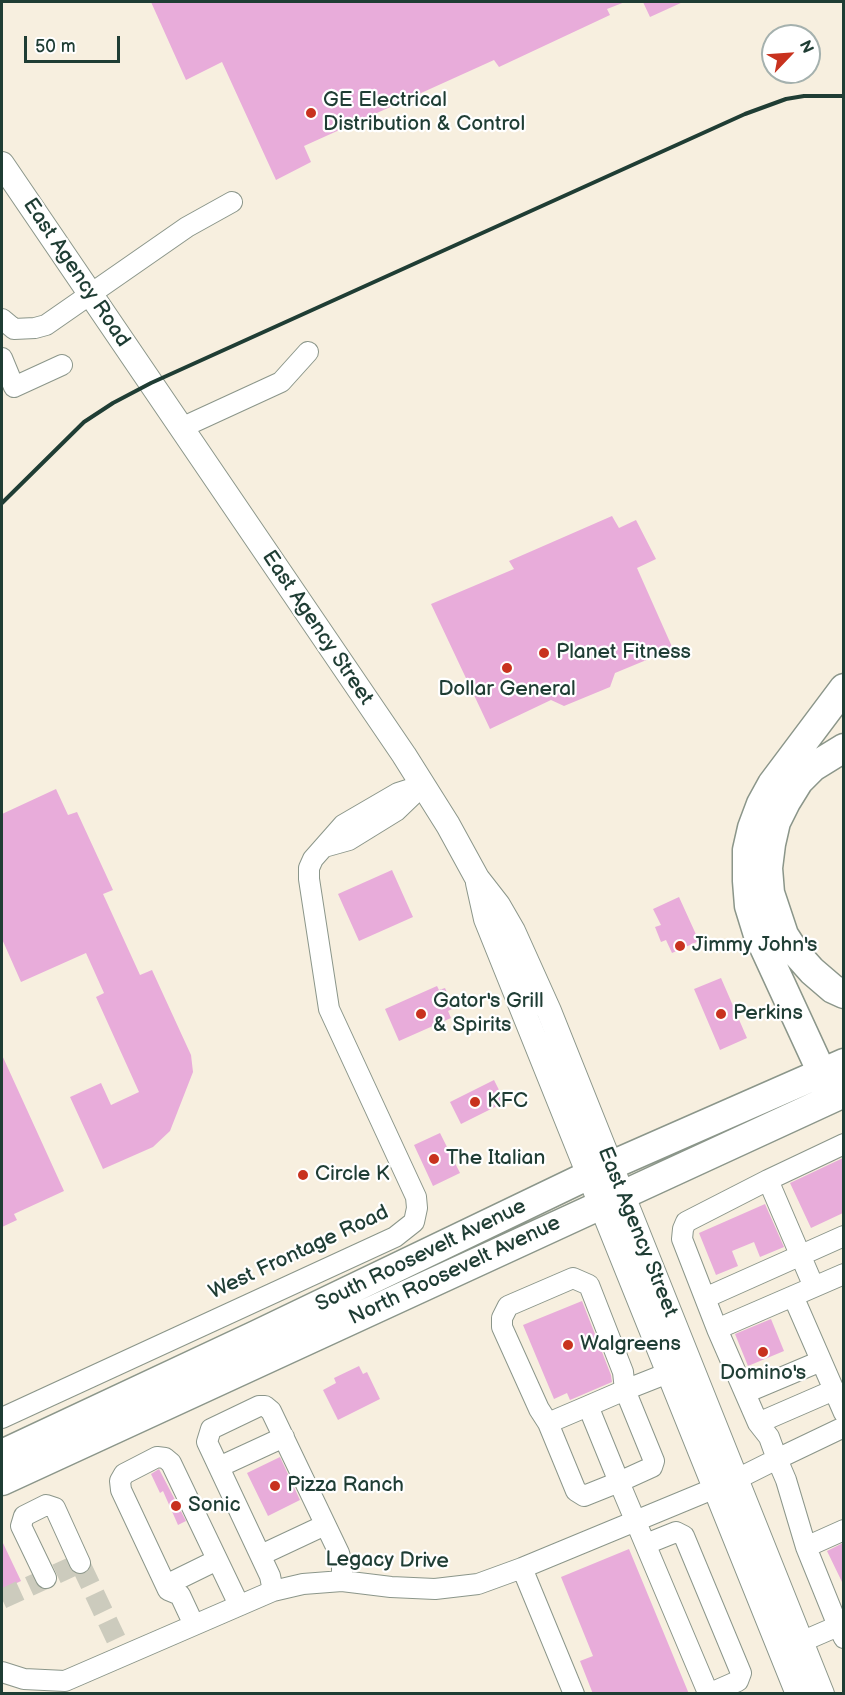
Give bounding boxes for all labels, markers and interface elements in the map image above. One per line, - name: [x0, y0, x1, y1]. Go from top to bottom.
- scale bar: [27, 24, 123, 62]
- north arrow: [761, 24, 821, 84]
- text: 50 m: [35, 36, 76, 57]
- text: N: [795, 38, 817, 56]
- place label: GE Electrical Distribution & Control: [323, 88, 525, 138]
- marker: GE Electrical Distribution & Control: [304, 106, 318, 120]
- street label: East Agency Road: [17, 194, 135, 352]
- street label: East Agency Street: [256, 546, 378, 710]
- place label: Planet Fitness: [556, 640, 691, 666]
- marker: Planet Fitness: [537, 646, 551, 660]
- marker: Dollar General: [500, 661, 514, 675]
- place label: Dollar General: [438, 677, 576, 703]
- place label: Jimmy John's: [692, 933, 817, 959]
- marker: Jimmy John's: [673, 939, 687, 953]
- place label: Gator's Grill & Spirits: [433, 989, 544, 1039]
- place label: Perkins: [733, 1001, 803, 1027]
- marker: Gator's Grill & Spirits: [414, 1007, 428, 1021]
- marker: Perkins: [714, 1007, 728, 1021]
- place label: KFC: [487, 1089, 528, 1115]
- marker: KFC: [468, 1095, 482, 1109]
- street label: East Agency Street: [591, 1143, 683, 1321]
- place label: The Italian: [446, 1146, 545, 1172]
- marker: The Italian: [427, 1152, 441, 1166]
- place label: Circle K: [315, 1162, 389, 1188]
- marker: Circle K: [296, 1168, 310, 1182]
- street label: South Roosevelt Avenue: [312, 1194, 530, 1318]
- street label: West Frontage Road: [205, 1200, 393, 1306]
- street label: North Roosevelt Avenue: [345, 1211, 565, 1331]
- place label: Walgreens: [580, 1332, 681, 1358]
- marker: Walgreens: [561, 1338, 575, 1352]
- marker: Domino's: [756, 1345, 770, 1359]
- place label: Domino's: [720, 1361, 806, 1387]
- place label: Pizza Ranch: [287, 1473, 404, 1499]
- marker: Pizza Ranch: [268, 1479, 282, 1493]
- place label: Sonic: [188, 1493, 241, 1519]
- marker: Sonic: [169, 1499, 183, 1513]
- street label: Legacy Drive: [325, 1547, 449, 1575]

